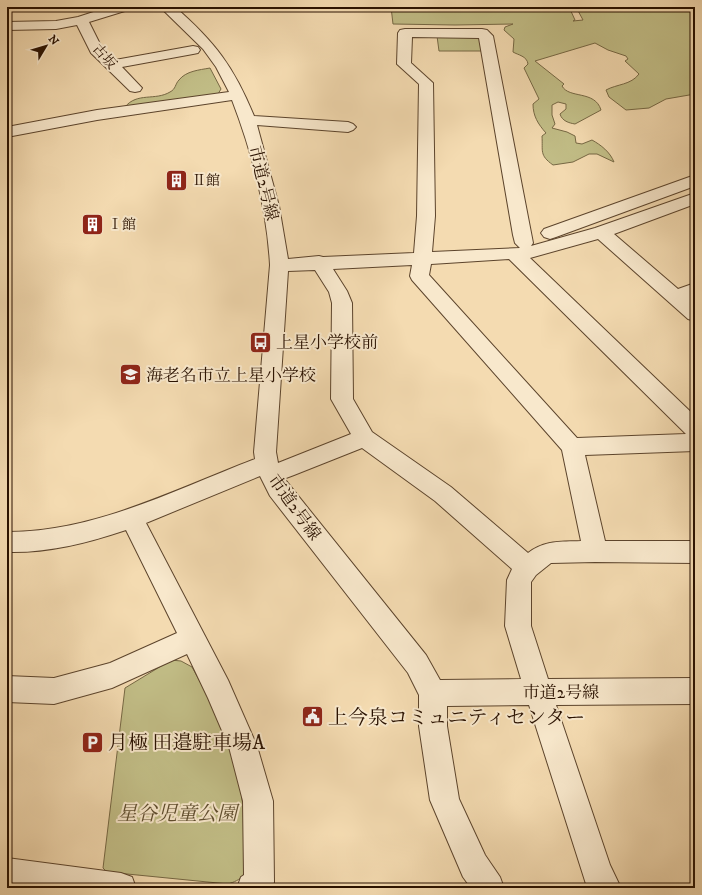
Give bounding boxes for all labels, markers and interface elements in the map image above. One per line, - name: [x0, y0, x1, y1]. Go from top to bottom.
- north arrow: [26, 26, 66, 66]
- text: N: [45, 33, 61, 48]
- street label: 古坂: [88, 40, 120, 73]
- street label: 市道2号線: [243, 144, 283, 223]
- building icon: Ⅱ館: [163, 167, 189, 193]
- place label: Ⅱ館: [192, 172, 220, 190]
- building icon: Ⅰ館: [79, 211, 105, 237]
- place label: Ⅰ館: [108, 216, 136, 234]
- bus stop icon: 上星小学校前: [247, 329, 273, 355]
- place label: 上星小学校前: [276, 332, 378, 354]
- school or university icon: 海老名市立上星小学校: [118, 362, 144, 388]
- place label: 海老名市立上星小学校: [146, 365, 316, 387]
- street label: 市道2号線: [263, 470, 326, 545]
- street label: 市道2号線: [523, 682, 599, 704]
- public building icon: 上今泉コミュニティセンター: [300, 704, 326, 730]
- place label: 上今泉コミュニティセンター: [328, 706, 585, 731]
- parking icon: 月極 田邉駐車場A: [80, 729, 106, 755]
- place label: 月極 田邉駐車場A: [108, 731, 265, 756]
- park label: 星谷児童公園: [117, 802, 240, 827]

